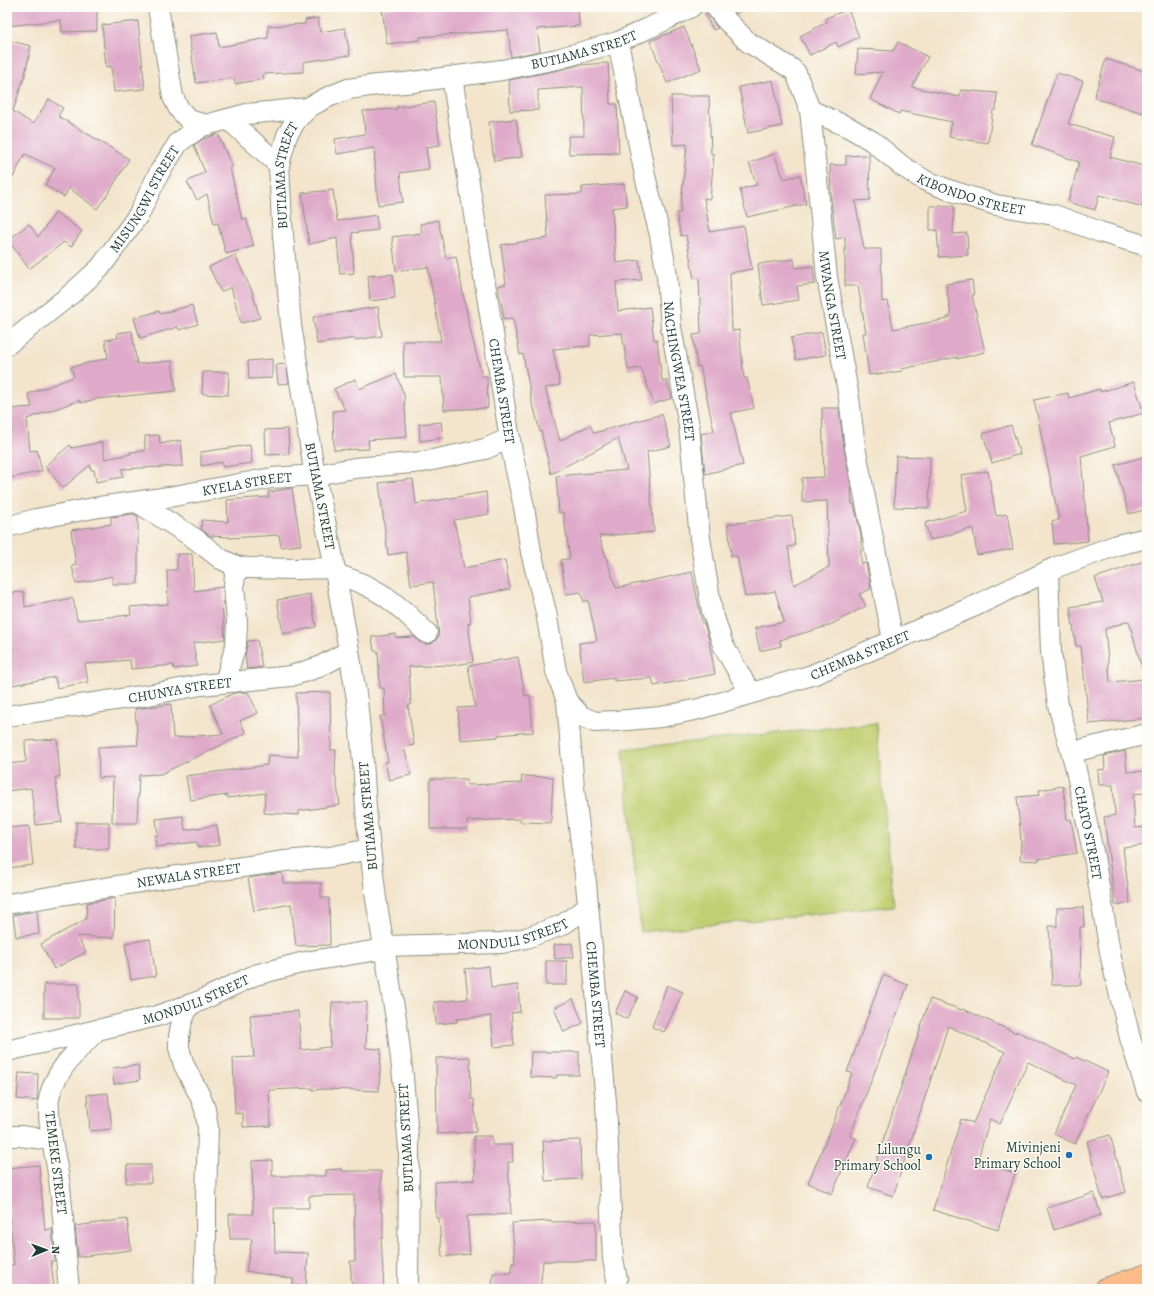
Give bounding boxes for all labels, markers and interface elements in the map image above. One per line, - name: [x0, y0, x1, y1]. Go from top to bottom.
- street label: BUTIAMA STREET: [529, 25, 640, 73]
- street label: BUTIAMA STREET: [269, 118, 303, 230]
- street label: MISUNGWI STREET: [105, 141, 184, 256]
- street label: KIBONDO STREET: [913, 168, 1027, 219]
- street label: MWANGA STREET: [815, 250, 851, 362]
- street label: NACHINGWEA STREET: [659, 300, 700, 442]
- street label: CHEMBA STREET: [484, 337, 520, 446]
- street label: BUTIAMA STREET: [300, 441, 340, 552]
- street label: KYELA STREET: [200, 467, 293, 500]
- street label: CHEMBA STREET: [807, 625, 913, 684]
- street label: CHUNYA STREET: [127, 672, 233, 707]
- street label: BUTIAMA STREET: [354, 760, 382, 871]
- street label: CHATO STREET: [1070, 784, 1107, 881]
- street label: NEWALA STREET: [135, 858, 242, 892]
- street label: MONDULI STREET: [457, 914, 573, 954]
- street label: CHEMBA STREET: [582, 941, 611, 1049]
- street label: MONDULI STREET: [140, 970, 252, 1029]
- street label: BUTIAMA STREET: [394, 1083, 418, 1193]
- street label: TEMEKE STREET: [40, 1110, 72, 1216]
- place label: Mivinjeni Primary School: [973, 1138, 1062, 1173]
- place label: Lilungu Primary School: [833, 1140, 922, 1175]
- marker: Mivinjeni Primary School: [1064, 1150, 1074, 1160]
- marker: Lilungu Primary School: [924, 1152, 934, 1162]
- north arrow: [26, 1230, 66, 1270]
- text: N: [48, 1246, 63, 1254]

